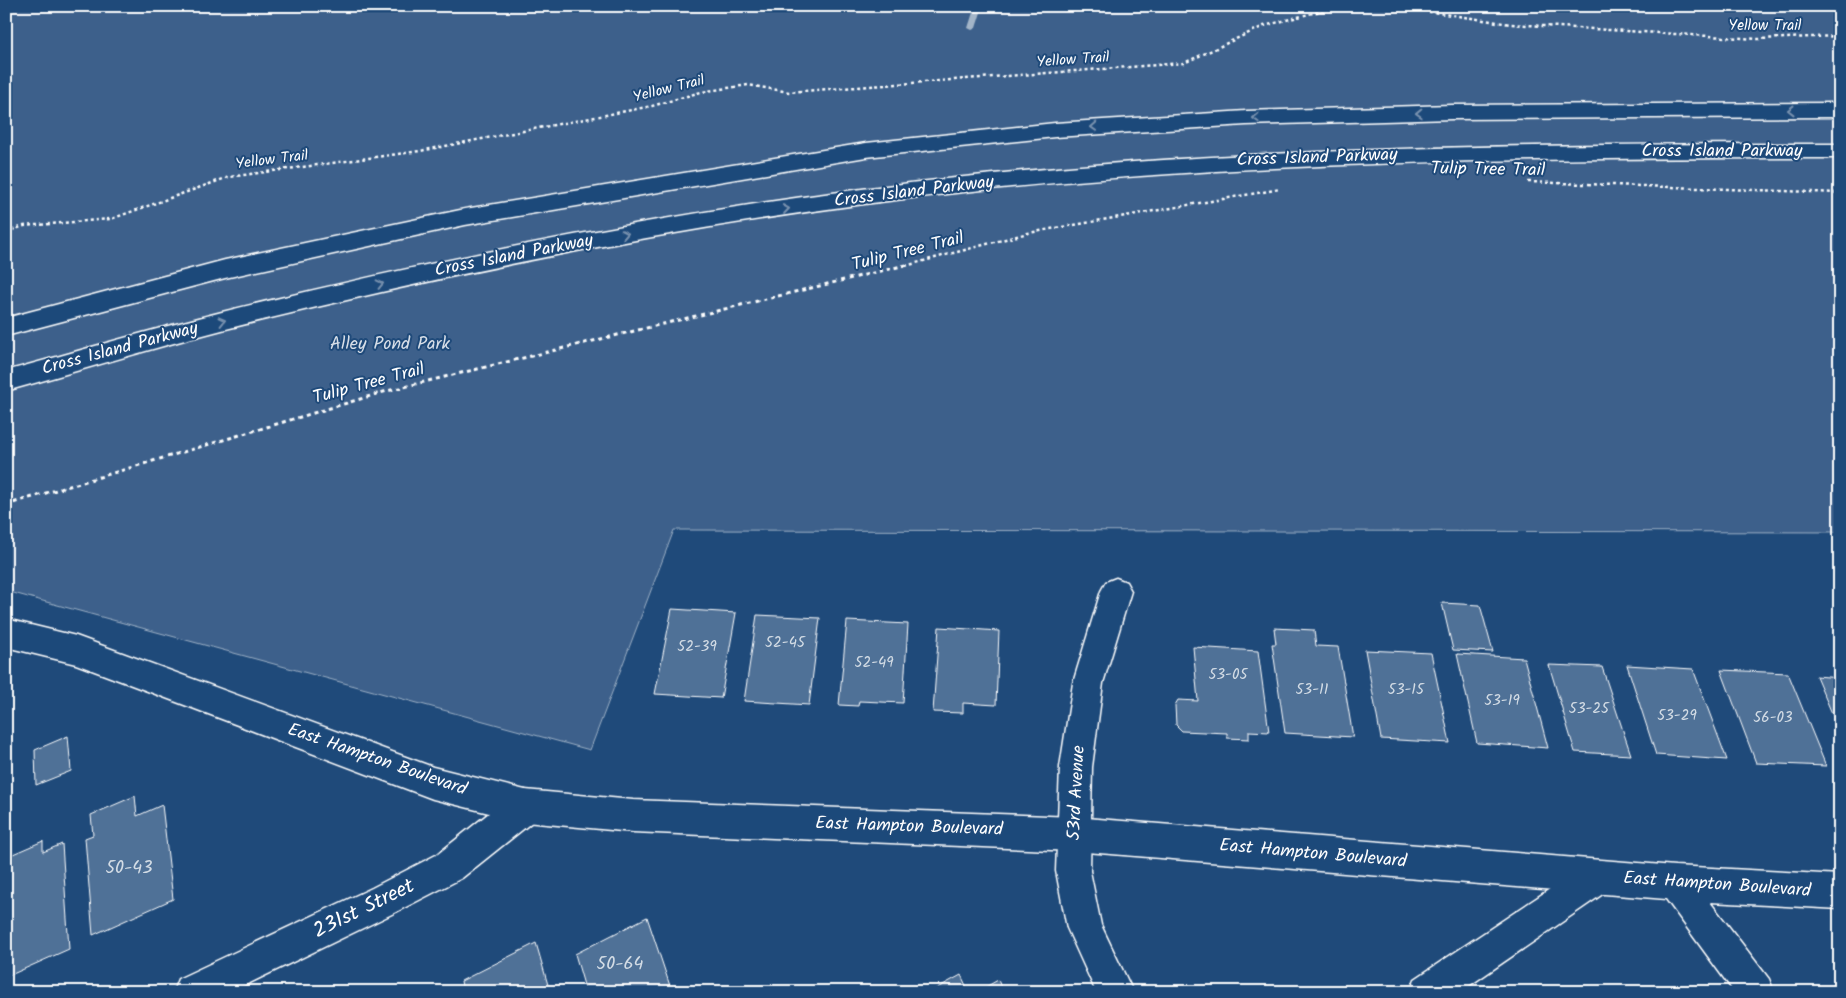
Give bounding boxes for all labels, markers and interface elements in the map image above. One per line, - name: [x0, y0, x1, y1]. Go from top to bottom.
- street label: Yellow Trail: [1729, 14, 1802, 38]
- street label: Yellow Trail: [1036, 45, 1111, 75]
- street label: Yellow Trail: [631, 68, 708, 109]
- one-way arrow: [1787, 105, 1794, 115]
- one-way arrow: [1414, 108, 1422, 118]
- one-way arrow: [1252, 113, 1260, 123]
- one-way arrow: [1090, 122, 1098, 133]
- street label: Cross Island Parkway: [1642, 137, 1803, 166]
- street label: Cross Island Parkway: [1236, 141, 1398, 175]
- street label: Yellow Trail: [234, 144, 310, 176]
- street label: Tulip Tree Trail: [1430, 155, 1546, 186]
- street label: Cross Island Parkway: [832, 168, 996, 216]
- one-way arrow: [781, 204, 790, 214]
- street label: Tulip Tree Trail: [849, 224, 968, 280]
- street label: Cross Island Parkway: [432, 226, 596, 286]
- one-way arrow: [621, 230, 630, 240]
- one-way arrow: [376, 279, 385, 290]
- street label: Cross Island Parkway: [39, 314, 202, 384]
- one-way arrow: [217, 316, 226, 327]
- park label: Alley Pond Park: [330, 330, 450, 359]
- street label: Tulip Tree Trail: [310, 355, 429, 413]
- house number: 52-45: [765, 631, 806, 655]
- house number: 52-39: [677, 635, 717, 659]
- house number: 52-49: [854, 651, 894, 675]
- house number: 53-05: [1208, 663, 1248, 687]
- house number: 53-11: [1296, 678, 1329, 702]
- house number: 53-15: [1388, 678, 1425, 702]
- house number: 53-19: [1484, 689, 1520, 713]
- house number: 53-25: [1569, 697, 1610, 721]
- house number: 53-29: [1657, 704, 1697, 728]
- house number: 56-03: [1753, 706, 1793, 730]
- street label: East Hampton Boulevard: [283, 716, 472, 805]
- street label: 53rd Avenue: [1060, 745, 1094, 841]
- street label: East Hampton Boulevard: [815, 809, 1004, 845]
- street label: East Hampton Boulevard: [1218, 831, 1409, 877]
- house number: 50-43: [105, 854, 153, 883]
- street label: East Hampton Boulevard: [1622, 864, 1813, 906]
- street label: 231st Street: [308, 870, 421, 948]
- house number: 50-64: [597, 950, 644, 979]

